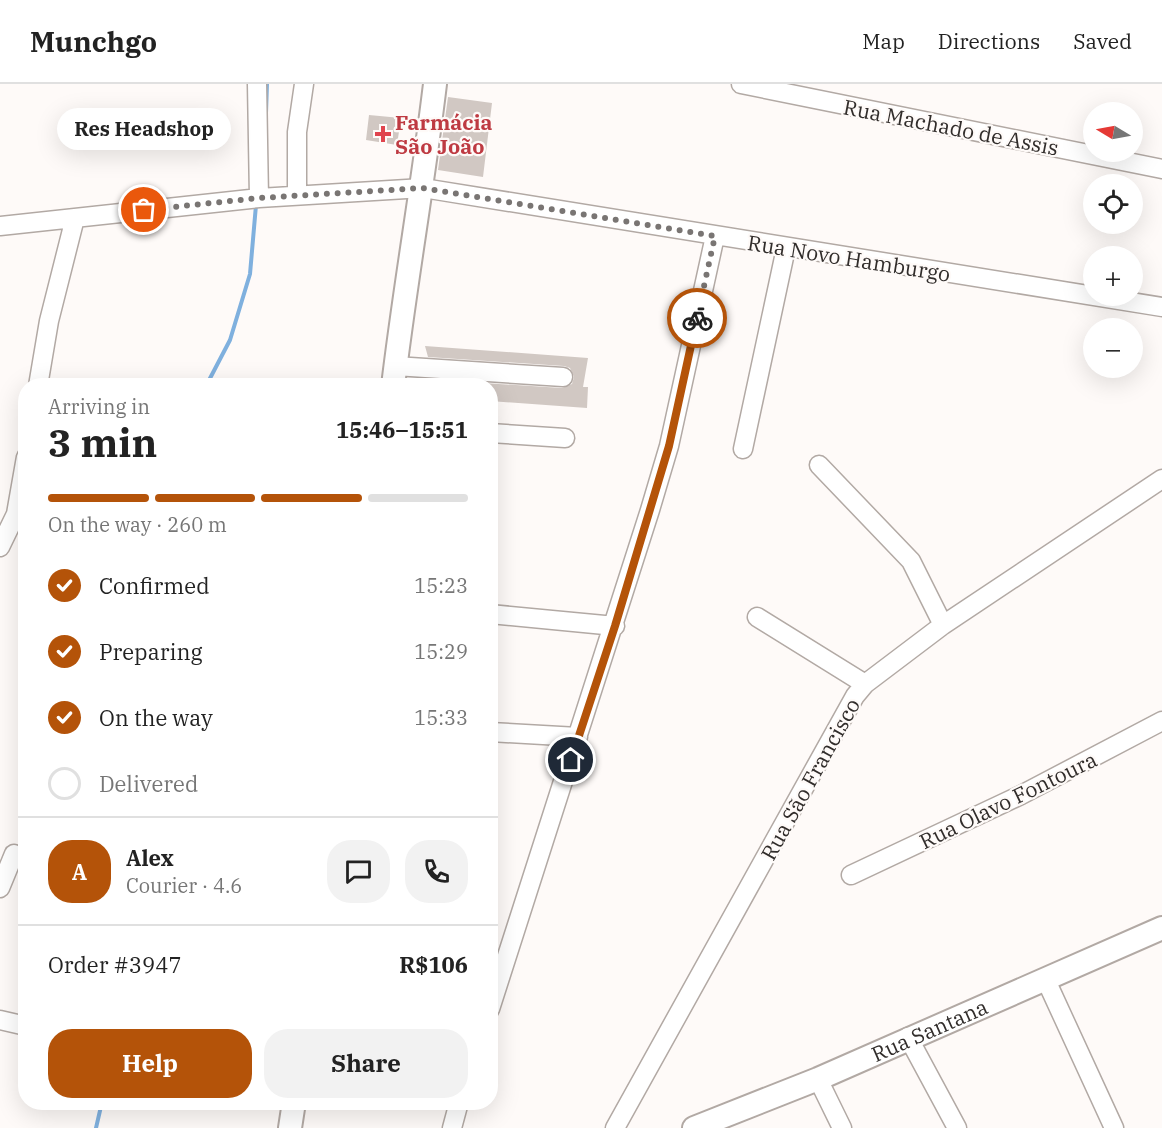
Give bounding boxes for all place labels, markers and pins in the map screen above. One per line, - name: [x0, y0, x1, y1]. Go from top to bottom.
- callout: Res Headshop: [57, 108, 231, 150]
- place label: Farmácia São João: [395, 108, 493, 160]
- marker: Farmácia São João: [376, 127, 390, 141]
- pin: [118, 184, 169, 235]
- pin: [545, 734, 596, 785]

